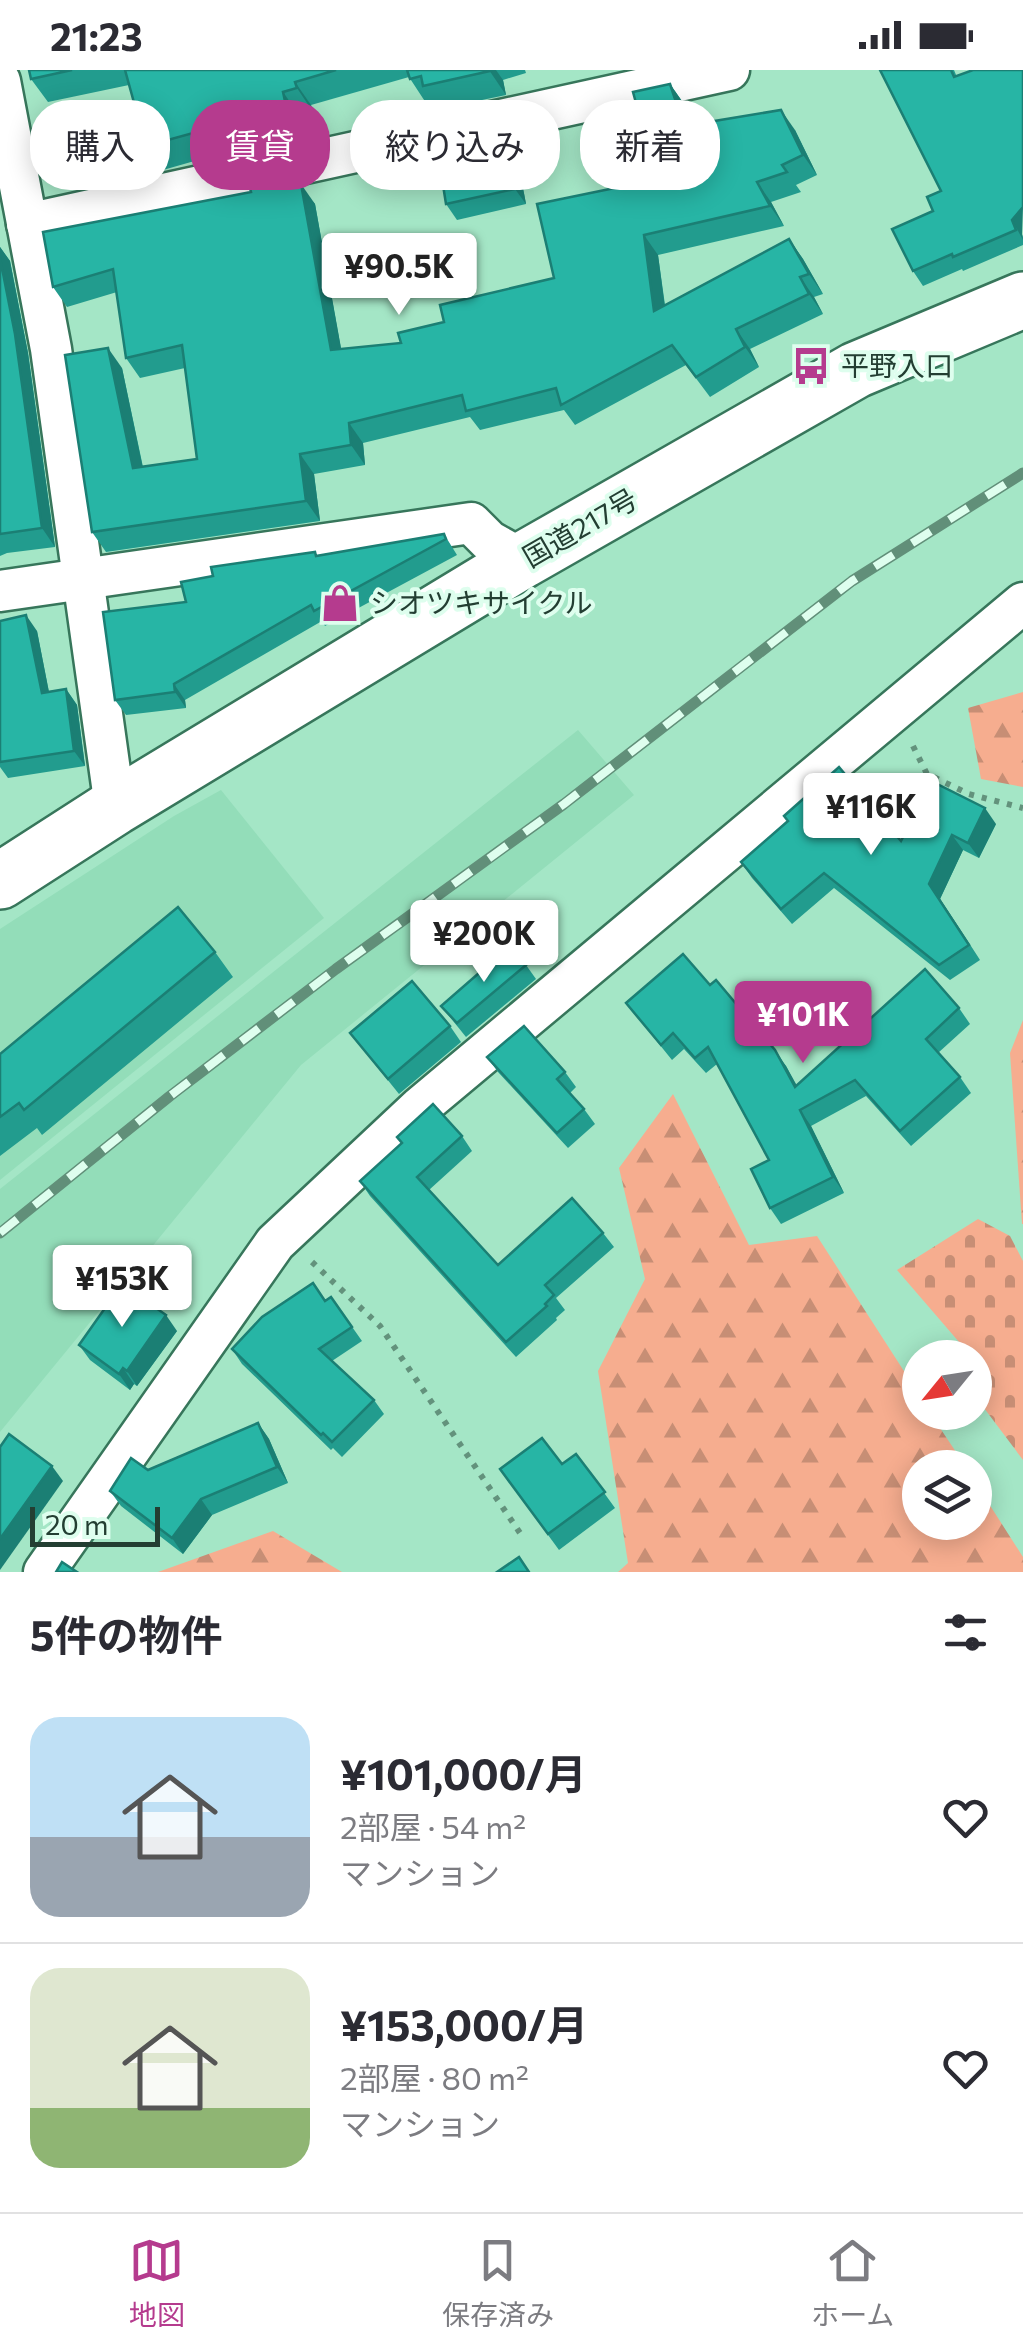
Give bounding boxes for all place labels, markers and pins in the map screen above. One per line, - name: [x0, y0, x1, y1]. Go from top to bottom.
- pin: ¥90.5K: [318, 233, 480, 318]
- bus stop icon: 平野入口: [790, 345, 832, 387]
- place label: 平野入口: [841, 348, 953, 382]
- shop icon: シオツキサイクル: [319, 582, 361, 624]
- place label: シオツキサイクル: [370, 585, 593, 619]
- pin: ¥116K: [801, 773, 941, 858]
- pin: ¥200K: [414, 900, 554, 985]
- pin: ¥101K: [733, 981, 873, 1066]
- pin: ¥153K: [52, 1245, 192, 1330]

